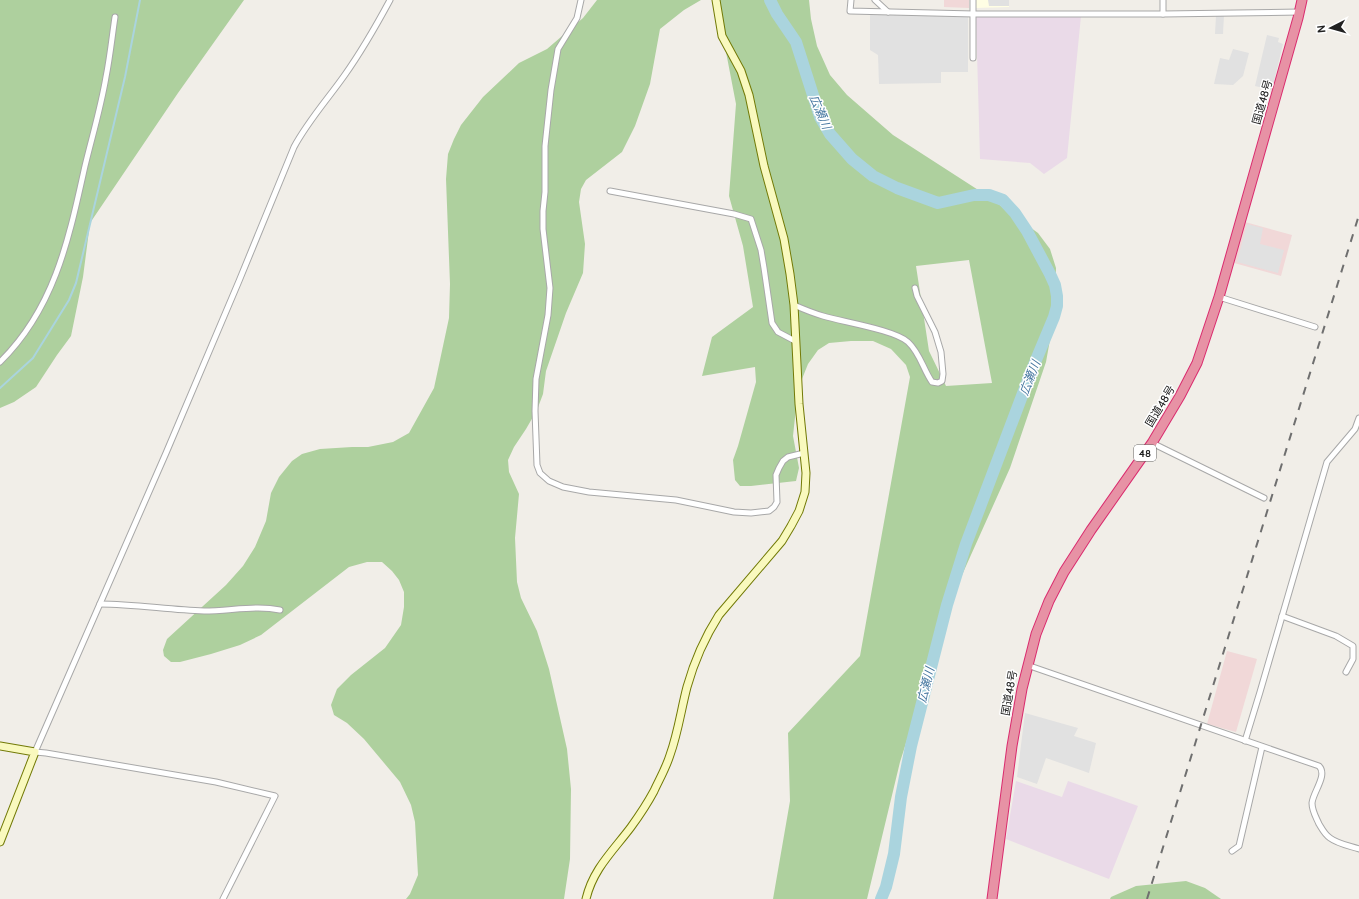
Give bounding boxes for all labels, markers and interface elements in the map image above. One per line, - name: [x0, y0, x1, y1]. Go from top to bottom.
- north arrow: [1311, 8, 1351, 48]
- text: N: [1314, 24, 1328, 34]
- street label: 国道48号: [1249, 78, 1275, 126]
- water label: 広瀬川: [807, 92, 835, 133]
- water label: 広瀬川: [1016, 356, 1044, 397]
- street label: 国道48号: [1142, 383, 1178, 429]
- road number: 48: [1134, 445, 1156, 461]
- water label: 広瀬川: [914, 664, 938, 704]
- street label: 国道48号: [998, 669, 1020, 717]

